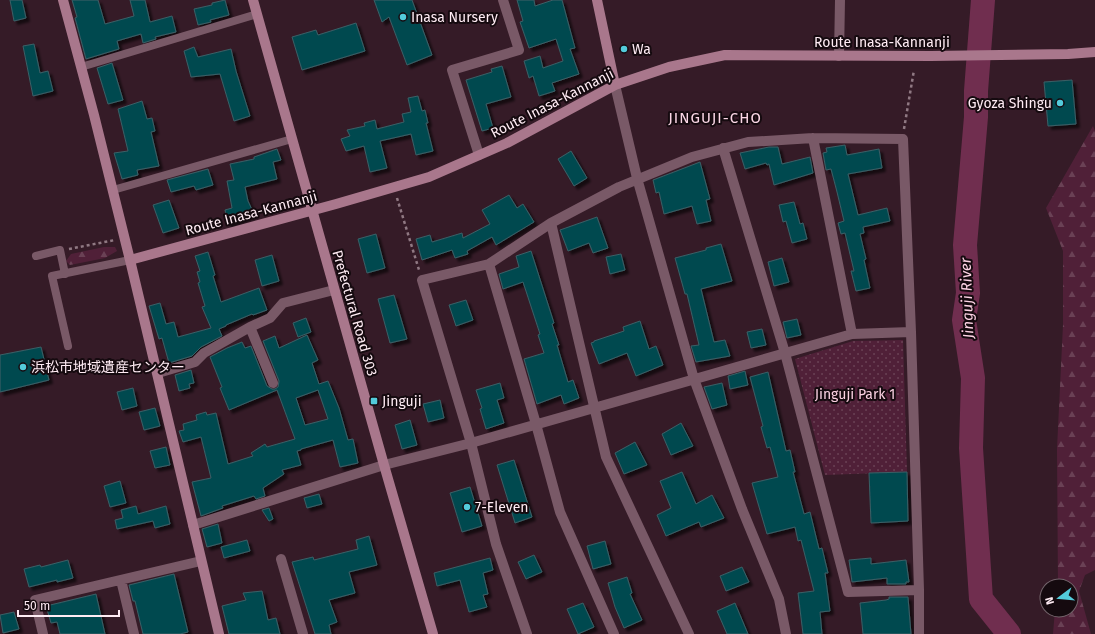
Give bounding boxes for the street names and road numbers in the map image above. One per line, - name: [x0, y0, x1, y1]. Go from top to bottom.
- street label: Route Inasa-Kannanji: [814, 34, 950, 51]
- street label: Route Inasa-Kannanji: [488, 65, 617, 142]
- street label: Route Inasa-Kannanji: [183, 188, 319, 239]
- street label: Prefectural Road 303: [328, 248, 381, 378]

